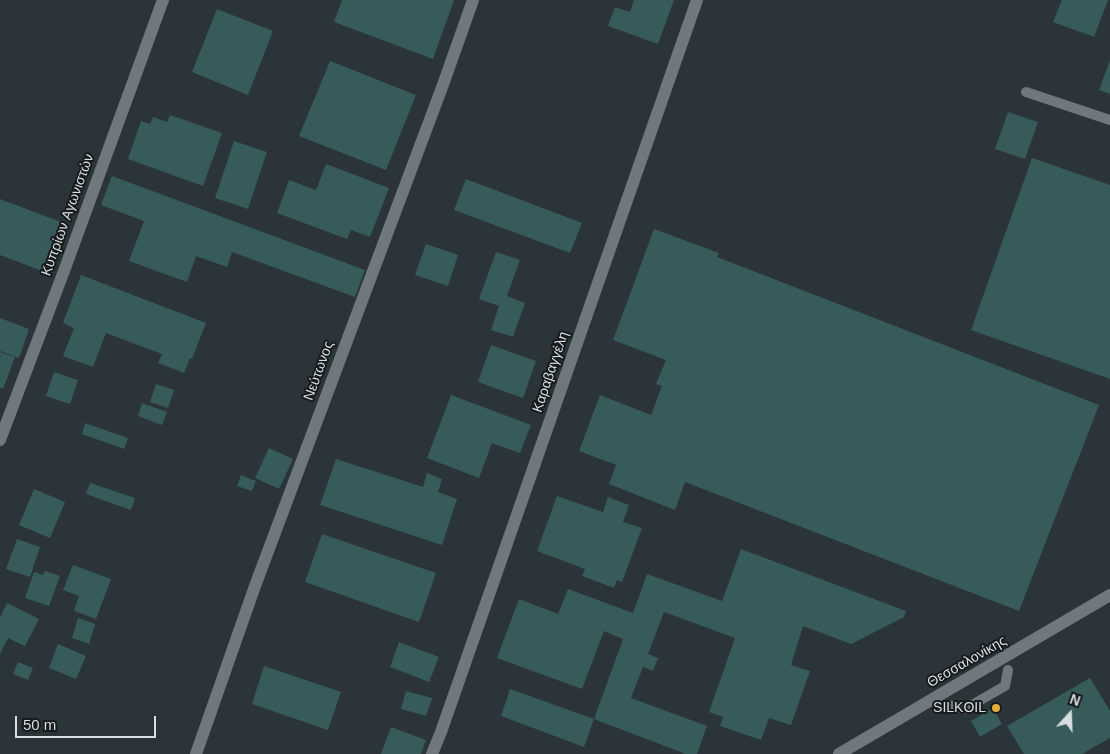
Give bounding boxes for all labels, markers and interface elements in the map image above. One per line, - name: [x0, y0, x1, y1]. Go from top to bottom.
- street label: Κυπρίων Αγωνιστών: [38, 152, 98, 278]
- street label: Καραβαγγέλη: [529, 329, 573, 415]
- street label: Νεύτωνος: [301, 339, 337, 403]
- street label: Θεσσαλονίκης: [924, 633, 1010, 691]
- north arrow: [1045, 689, 1095, 739]
- text: N: [1068, 691, 1083, 709]
- place label: SILKOIL: [933, 700, 986, 716]
- marker: SILKOIL: [990, 702, 1002, 714]
- scale bar: [18, 706, 159, 738]
- text: 50 m: [23, 716, 56, 733]

